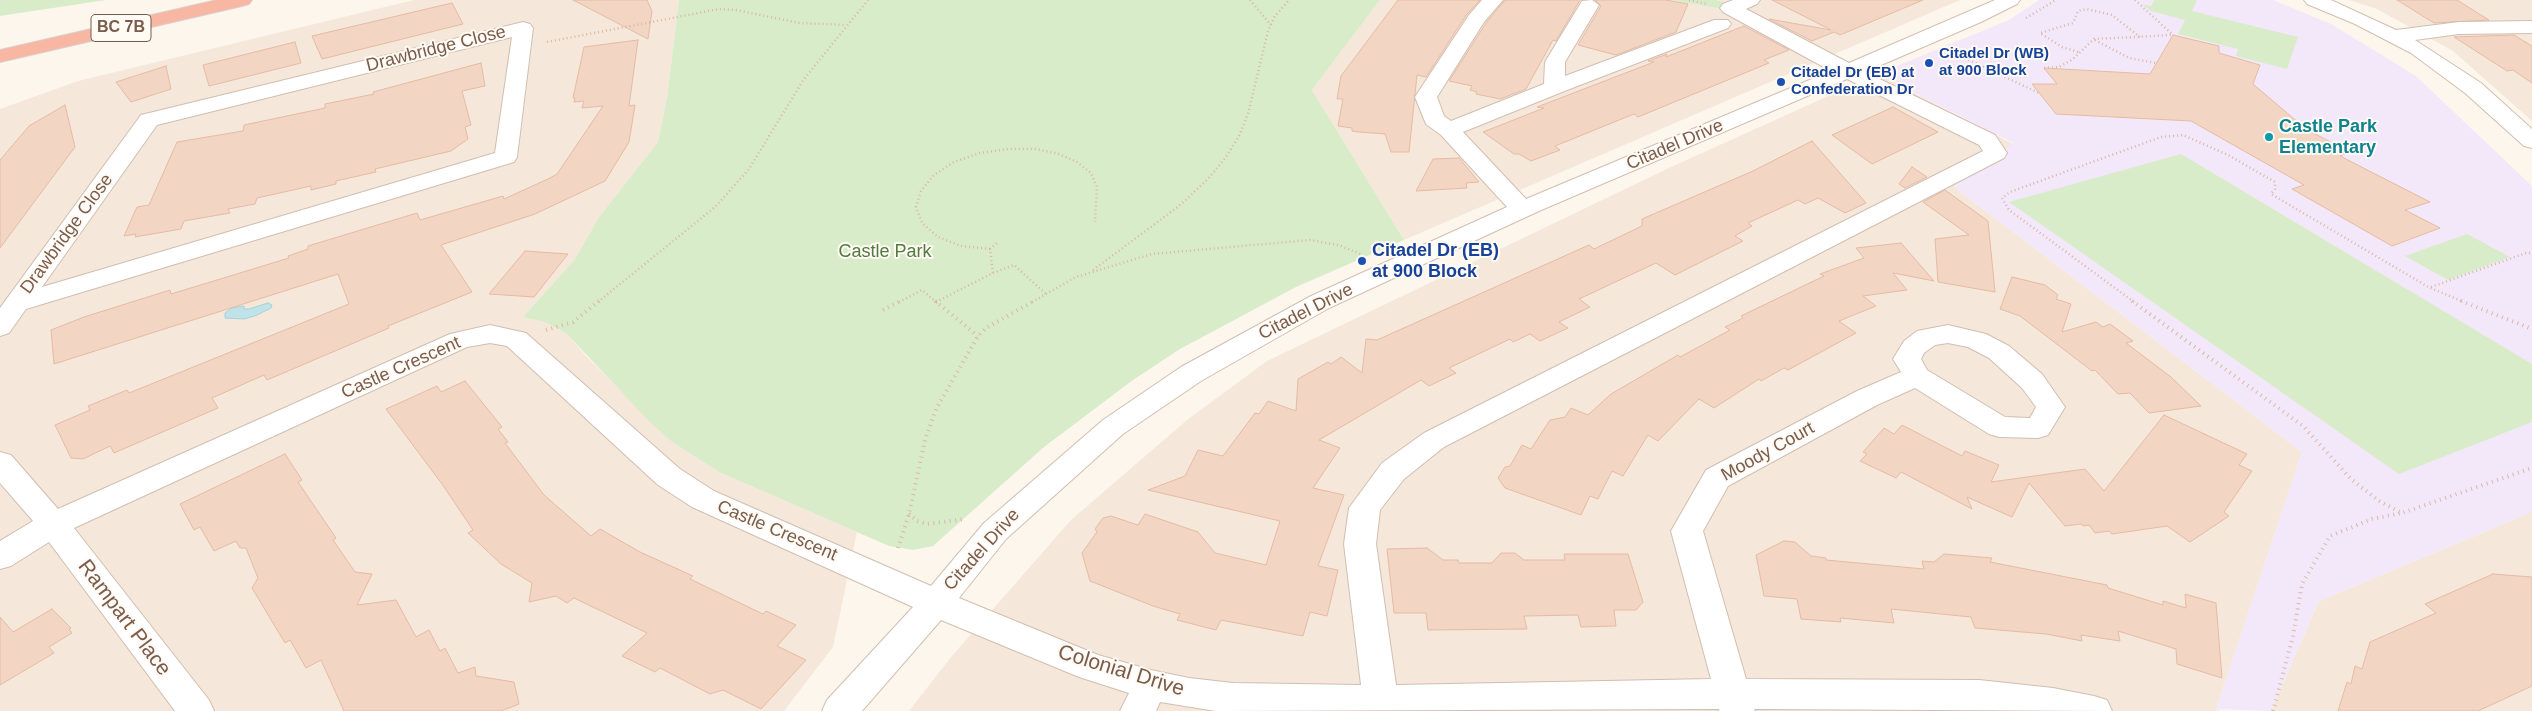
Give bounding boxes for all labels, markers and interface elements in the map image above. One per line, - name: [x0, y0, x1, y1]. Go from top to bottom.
- road number: BC 7B: [91, 14, 151, 42]
- street label: Drawbridge Close: [364, 21, 508, 77]
- place label: Citadel Dr (WB) at 900 Block: [1939, 45, 2049, 80]
- marker: Citadel Dr (WB) at 900 Block: [1923, 57, 1935, 69]
- place label: Citadel Dr (EB) at Confederation Dr: [1791, 64, 1914, 99]
- marker: Citadel Dr (EB) at Confederation Dr: [1775, 76, 1787, 88]
- street label: Citadel Drive: [1623, 115, 1727, 175]
- place label: Castle Park Elementary: [2279, 116, 2377, 158]
- marker: Castle Park Elementary: [2263, 131, 2275, 143]
- street label: Drawbridge Close: [16, 170, 118, 298]
- place label: Citadel Dr (EB) at 900 Block: [1372, 240, 1499, 282]
- park label: Castle Park: [838, 241, 932, 263]
- marker: Citadel Dr (EB) at 900 Block: [1356, 255, 1368, 267]
- street label: Citadel Drive: [1255, 279, 1357, 345]
- street label: Castle Crescent: [338, 332, 464, 404]
- street label: Moody Court: [1718, 418, 1818, 486]
- street label: Castle Crescent: [714, 496, 840, 566]
- street label: Citadel Drive: [940, 504, 1024, 596]
- street label: Rampart Place: [72, 555, 176, 681]
- street label: Colonial Drive: [1055, 640, 1187, 702]

